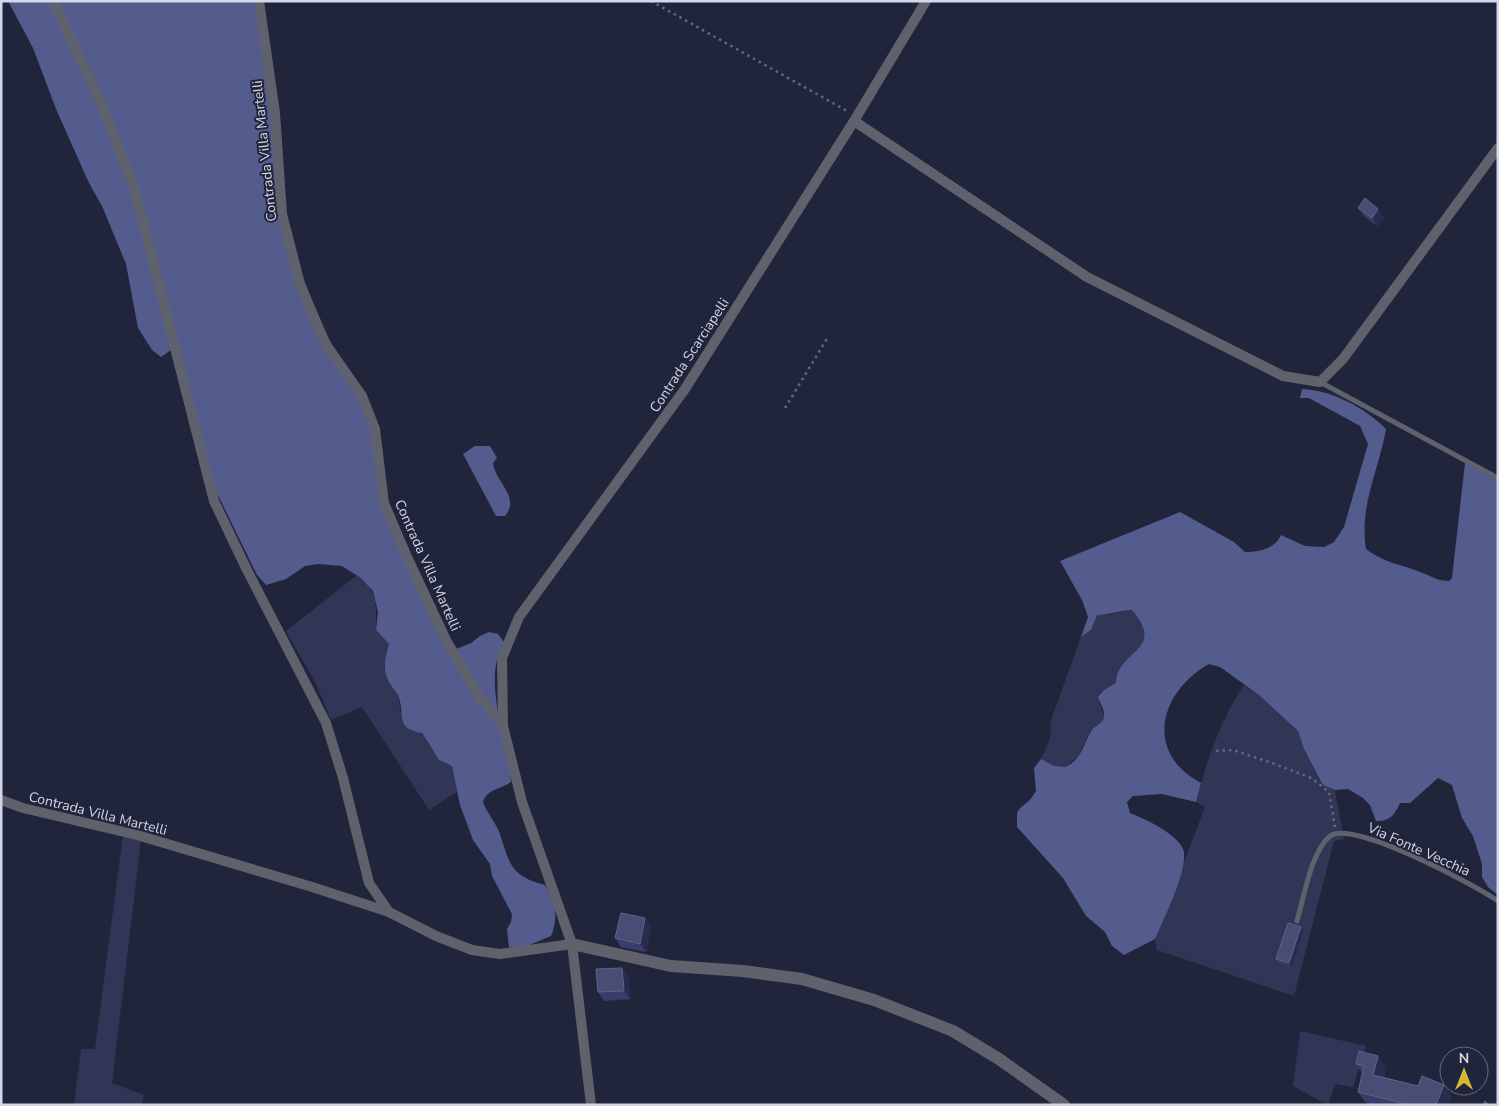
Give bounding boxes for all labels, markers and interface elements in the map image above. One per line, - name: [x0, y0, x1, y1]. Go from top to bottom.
- street label: Contrada Villa Martelli: [248, 79, 281, 223]
- street label: Contrada Scarciapelli: [645, 294, 734, 416]
- street label: Contrada Villa Martelli: [390, 497, 465, 634]
- street label: Contrada Villa Martelli: [27, 787, 169, 840]
- street label: Via Fonte Vecchia: [1363, 818, 1473, 881]
- north arrow: [1439, 1046, 1489, 1096]
- text: N: [1459, 1049, 1469, 1068]

